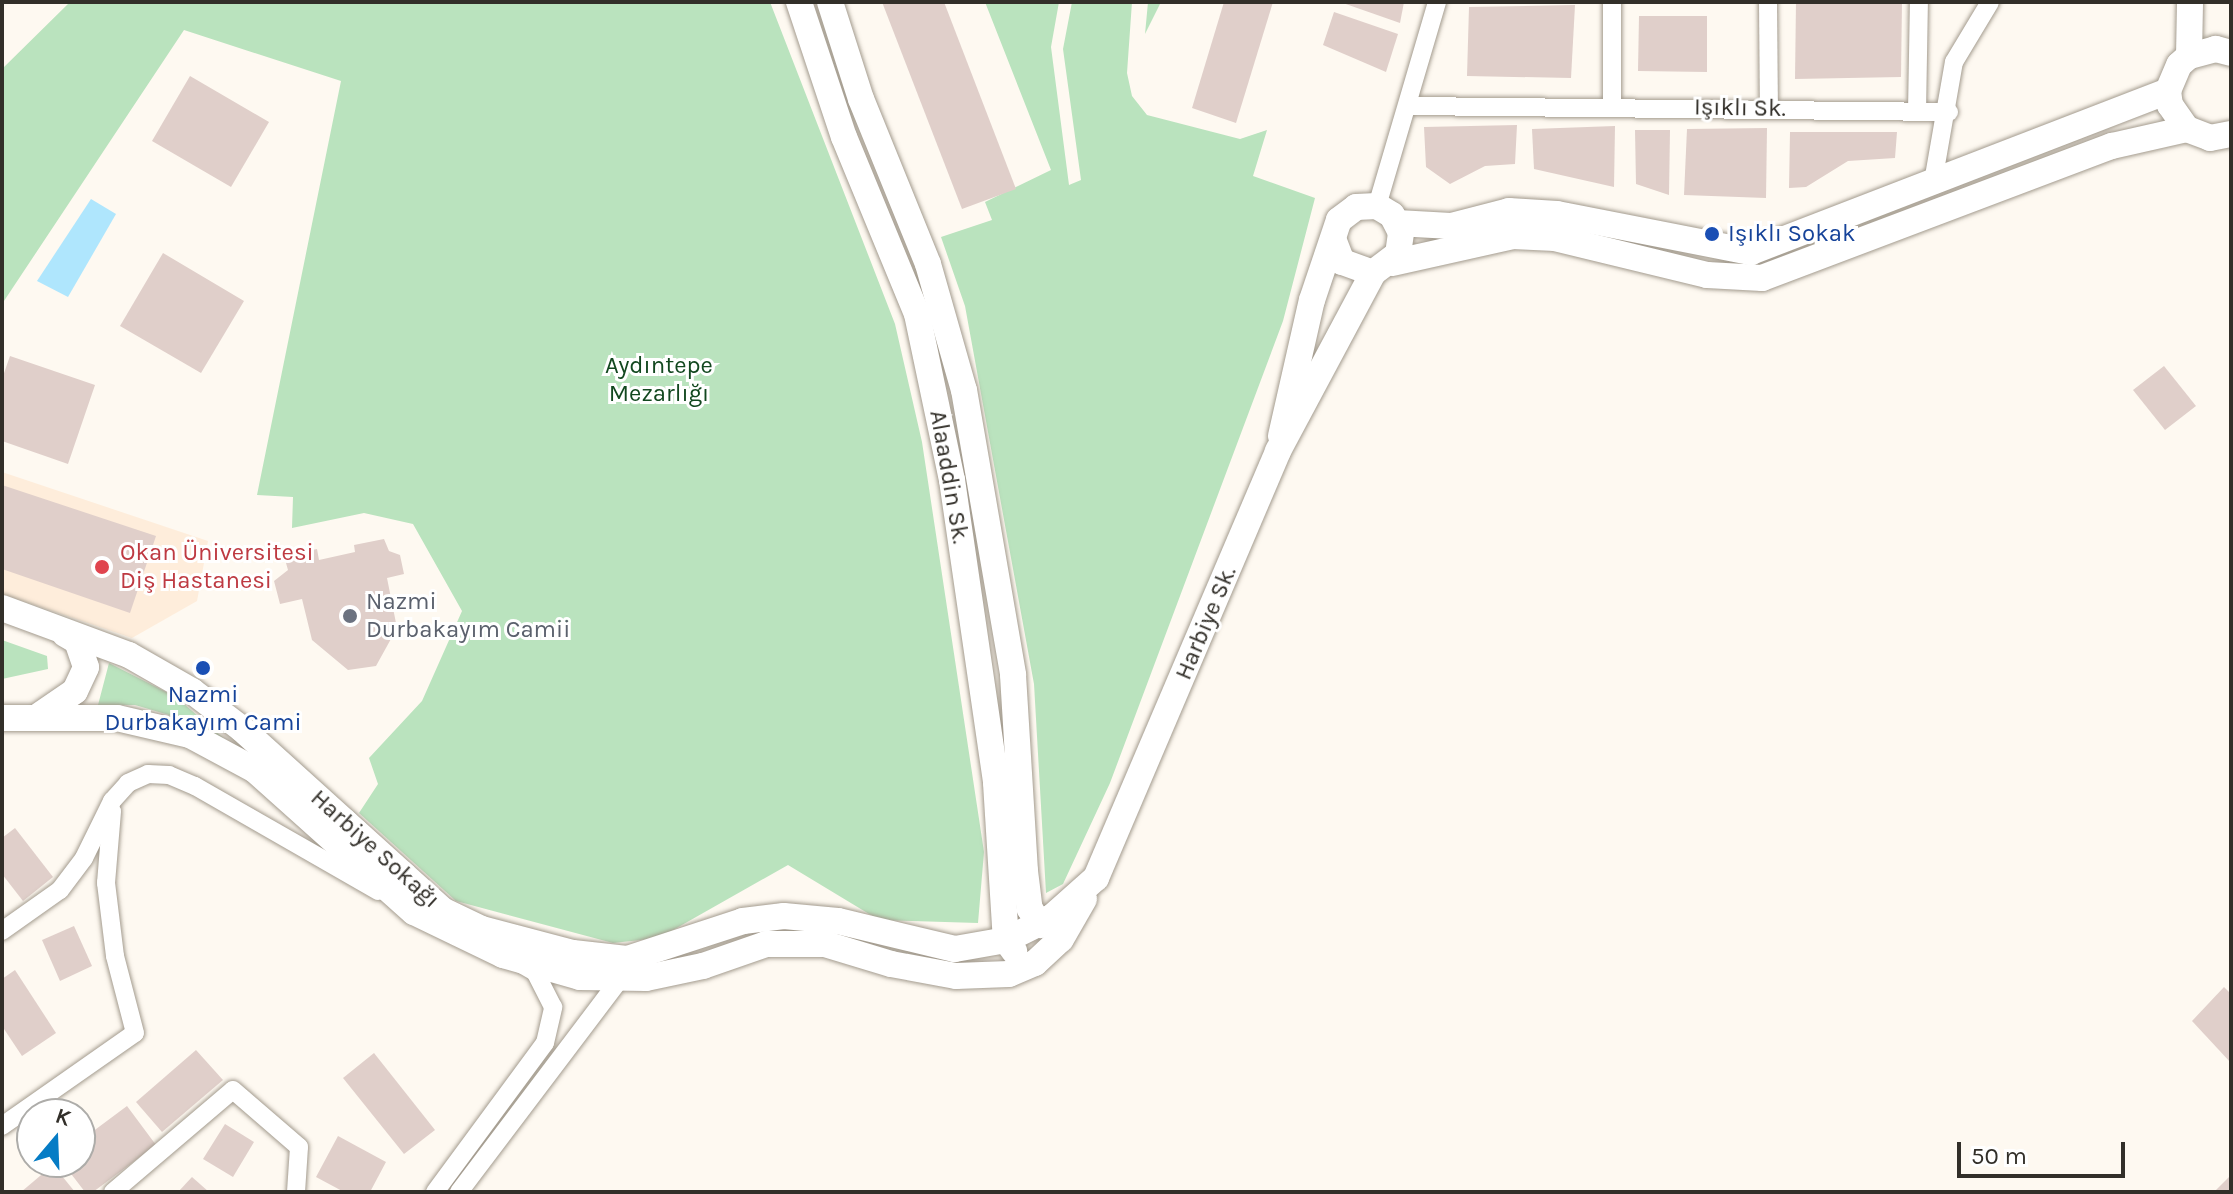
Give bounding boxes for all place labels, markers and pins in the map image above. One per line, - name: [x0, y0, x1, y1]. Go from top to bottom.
- place label: Işıklı Sokak: [1728, 220, 1855, 248]
- marker: Işıklı Sokak: [1703, 225, 1721, 243]
- place label: Okan Üniversitesi Diş Hastanesi: [120, 539, 314, 595]
- marker: Okan Üniversitesi Diş Hastanesi: [91, 556, 113, 578]
- place label: Nazmi Durbakayım Camii: [366, 588, 570, 644]
- marker: Nazmi Durbakayım Camii: [341, 607, 359, 625]
- marker: Nazmi Durbakayım Cami: [194, 659, 212, 677]
- place label: Nazmi Durbakayım Cami: [104, 681, 302, 737]

